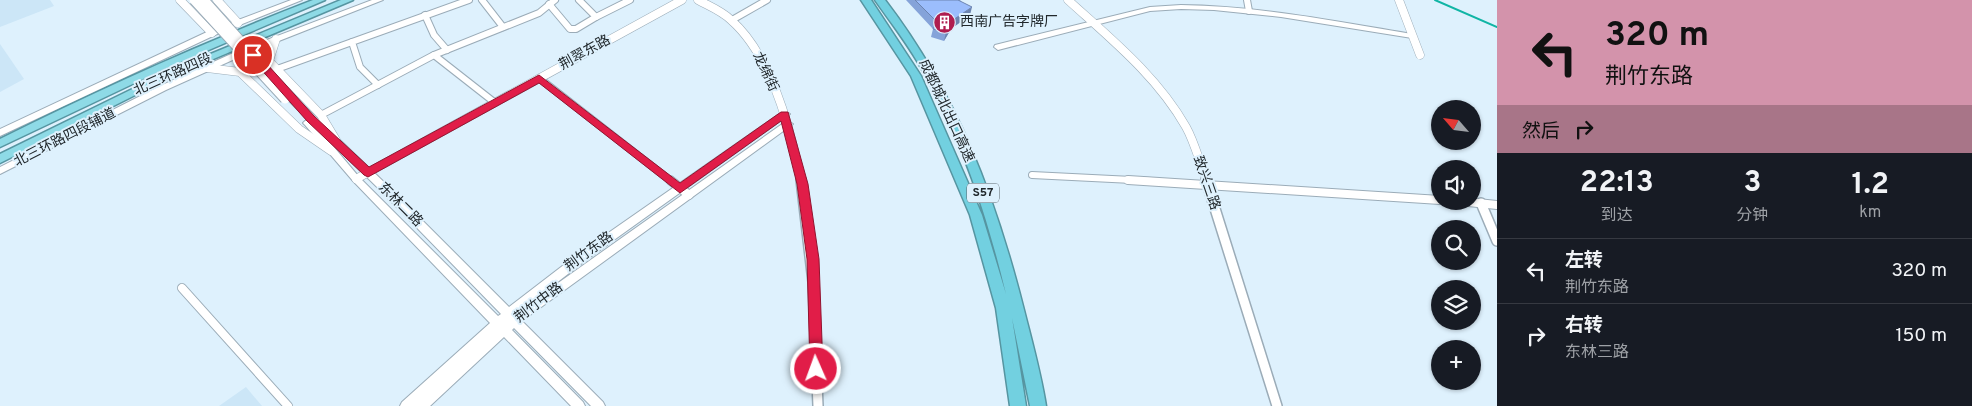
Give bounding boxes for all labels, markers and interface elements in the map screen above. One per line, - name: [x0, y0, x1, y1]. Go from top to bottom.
- building icon: 西南广告字牌厂: [932, 10, 956, 34]
- place label: 西南广告字牌厂: [960, 13, 1058, 31]
- text: 320 m: [1605, 14, 1709, 58]
- icon: left: [1522, 20, 1587, 85]
- street label: 荆翠东路: [556, 32, 614, 74]
- pin: [232, 34, 274, 76]
- icon: arrive: [239, 41, 267, 69]
- street label: 北三环路四段: [131, 49, 215, 100]
- street label: 龙绵街: [748, 49, 782, 95]
- street label: 成都城北出口高速: [915, 56, 978, 165]
- text: 荆竹东路: [1605, 64, 1693, 91]
- north arrow: [1431, 100, 1481, 150]
- map controls: [1431, 100, 1481, 390]
- street label: 北三环路四段辅道: [11, 104, 119, 171]
- icon: right: [1570, 115, 1598, 143]
- text: 然后: [1522, 120, 1560, 144]
- street label: 致兴三路: [1189, 154, 1223, 212]
- button: sound: [1431, 160, 1481, 210]
- text: 22:13: [1580, 165, 1654, 202]
- text: 3: [1744, 165, 1762, 202]
- text: 1.2: [1851, 167, 1889, 204]
- street label: 东林二路: [374, 179, 426, 231]
- road number: S57: [967, 184, 999, 202]
- text: km: [1859, 203, 1881, 223]
- text: 到达: [1601, 206, 1633, 226]
- text: 分钟: [1737, 206, 1769, 226]
- button: search: [1431, 220, 1481, 270]
- street label: 荆竹东路: [561, 229, 617, 275]
- text: 左转: [1565, 249, 1603, 273]
- icon: left: [1522, 257, 1550, 285]
- text: 320 m: [1892, 259, 1947, 283]
- text: 荆竹东路: [1565, 278, 1629, 298]
- street label: 荆竹中路: [512, 279, 566, 327]
- button: layers: [1431, 280, 1481, 330]
- text: 右转: [1565, 314, 1603, 338]
- icon: right: [1522, 322, 1550, 350]
- text: 150 m: [1895, 324, 1947, 348]
- button: +: [1431, 340, 1481, 390]
- position arrow: [789, 342, 841, 394]
- text: 东林三路: [1565, 343, 1629, 363]

